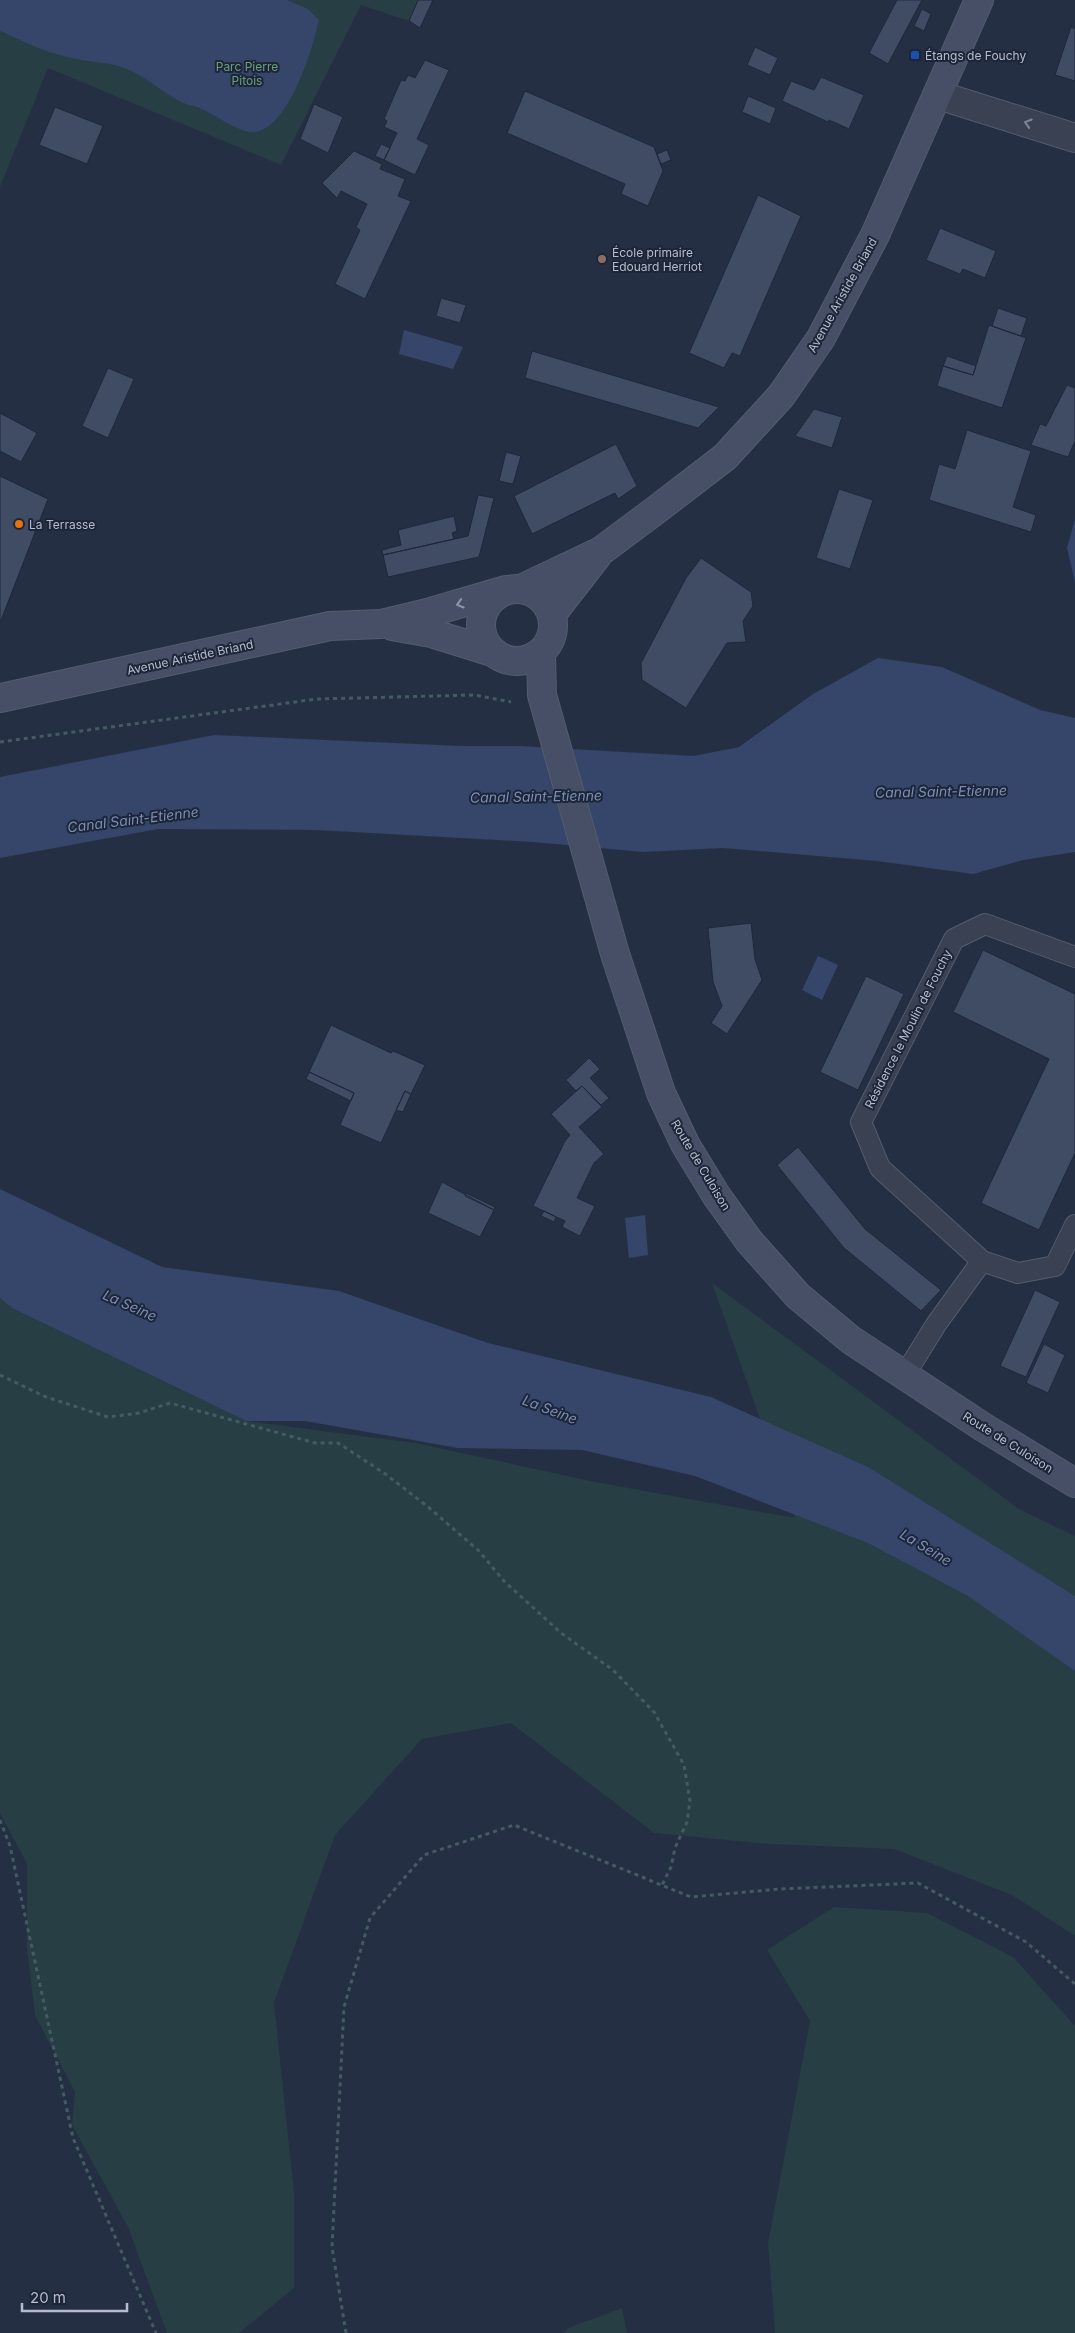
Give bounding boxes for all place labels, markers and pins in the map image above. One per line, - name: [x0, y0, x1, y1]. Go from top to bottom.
- place label: Étangs de Fouchy: [925, 48, 1026, 63]
- marker: Étangs de Fouchy: [909, 49, 921, 61]
- place label: École primaire Edouard Herriot: [612, 245, 702, 274]
- marker: École primaire Edouard Herriot: [596, 253, 608, 265]
- place label: La Terrasse: [29, 517, 95, 532]
- marker: La Terrasse: [13, 518, 25, 530]

